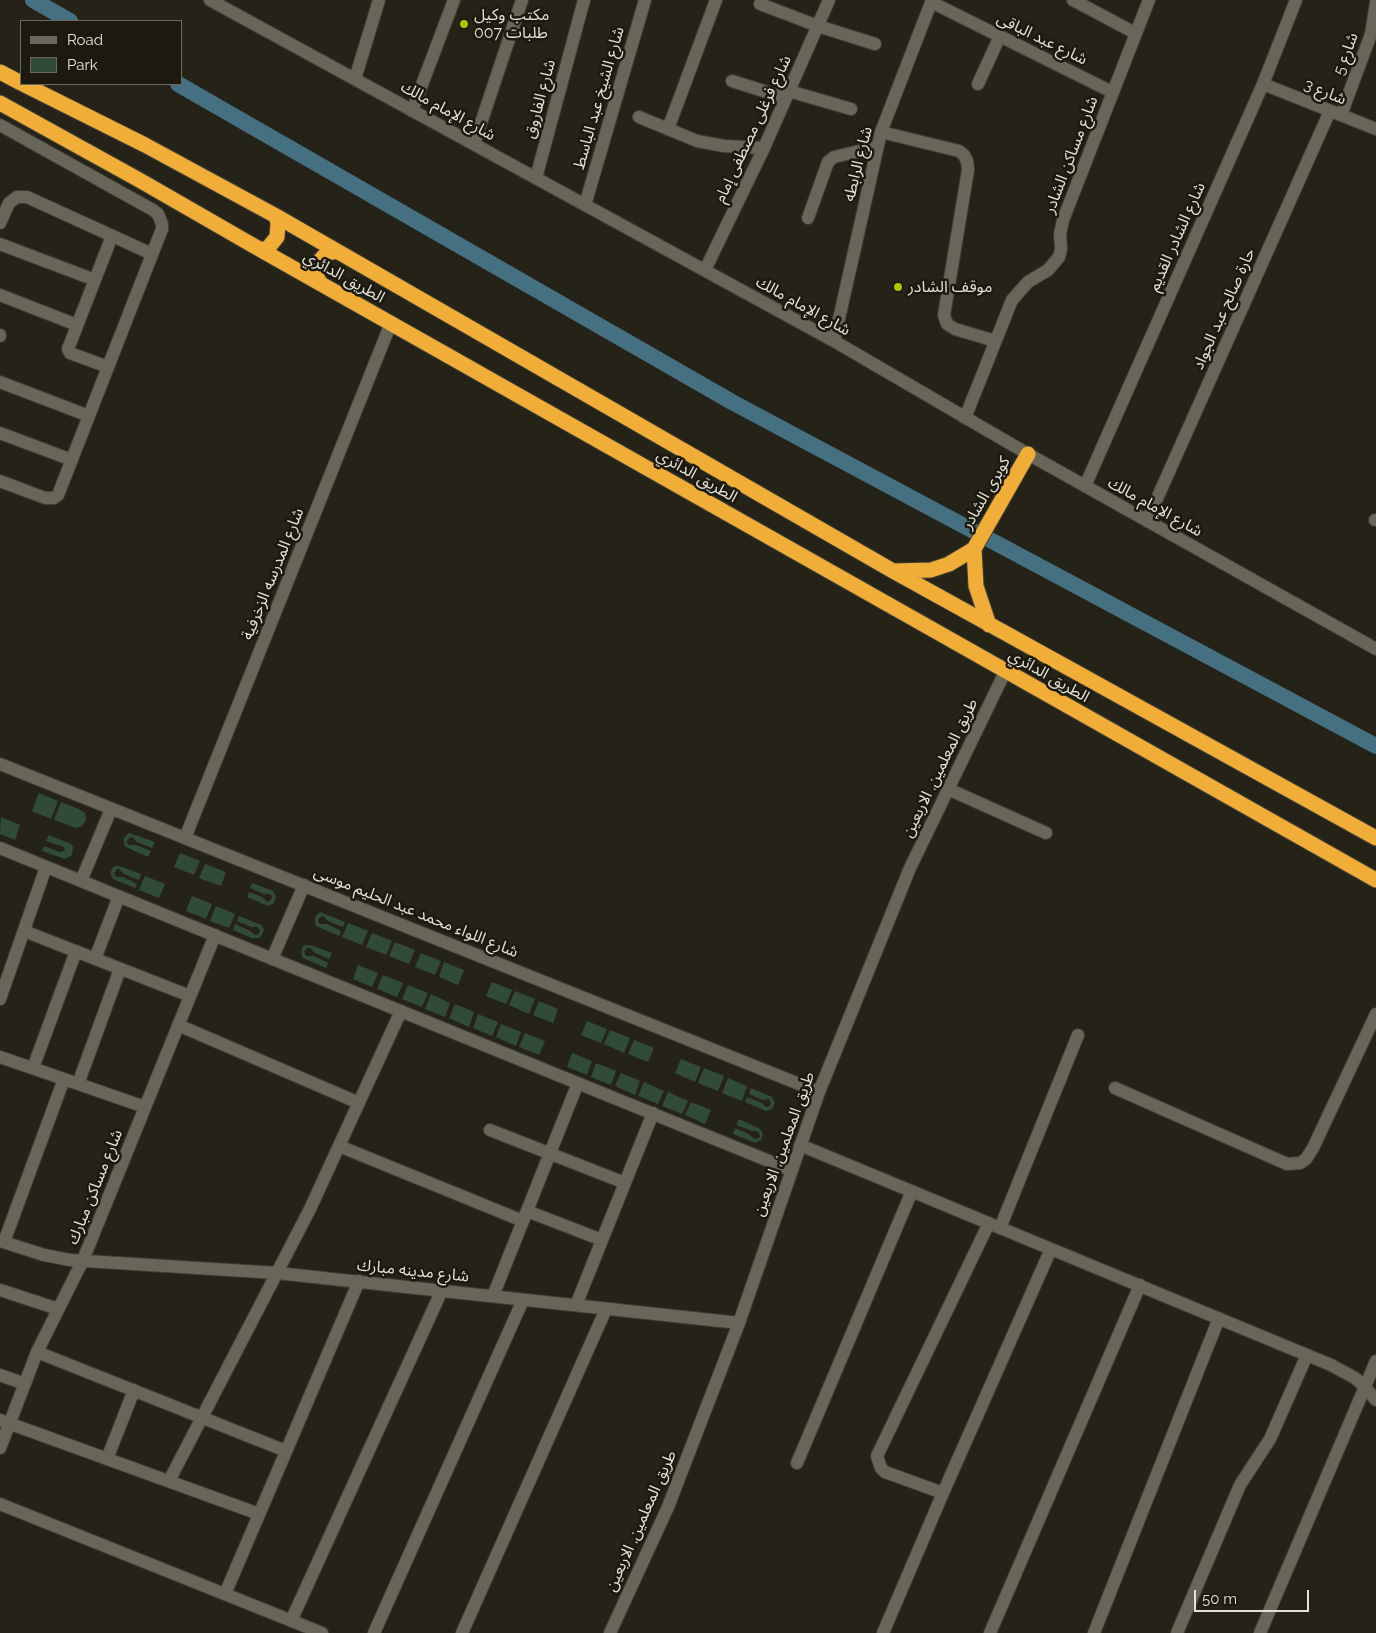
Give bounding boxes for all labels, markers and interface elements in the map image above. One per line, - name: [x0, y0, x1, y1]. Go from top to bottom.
- place label: مكتب وكيل طلبات 007: [474, 5, 549, 43]
- street label: شارع عبد الباقى: [994, 9, 1090, 69]
- marker: مكتب وكيل طلبات 007: [458, 18, 470, 30]
- legend: [20, 20, 182, 85]
- street label: شارع الشيخ عبد الباسط: [569, 25, 629, 171]
- street label: شارع 5: [1329, 30, 1363, 78]
- text: Road: [67, 31, 103, 49]
- street label: شارع فرغلى مصطفى إمام: [710, 52, 796, 206]
- text: Park: [67, 56, 98, 74]
- street label: شارع الفاروق: [520, 57, 560, 141]
- street label: شارع 3: [1301, 75, 1349, 109]
- street label: شارع الإمام مالك: [397, 77, 499, 145]
- street label: شارع مساكن الشادر: [1040, 94, 1102, 216]
- street label: شارع الرابطه: [839, 125, 877, 203]
- street label: شارع الشادر القديم: [1144, 180, 1210, 294]
- street label: حارة صالح عبد الجواد: [1189, 245, 1259, 373]
- street label: الطريق الدائري: [300, 247, 388, 307]
- street label: شارع الإمام مالك: [752, 272, 854, 340]
- place label: موقف الشادر: [908, 277, 992, 297]
- marker: موقف الشادر: [892, 281, 904, 293]
- street label: الطريق الدائري: [653, 445, 741, 507]
- street label: كوبرى الشادر: [957, 453, 1015, 533]
- street label: شارع الإمام مالك: [1104, 473, 1206, 541]
- street label: شارع المدرسه الزخرفية: [238, 505, 308, 643]
- street label: الطريق الدائري: [1005, 645, 1093, 707]
- street label: طريق المعلمين, الاربعين: [898, 695, 982, 841]
- street label: شارع اللواء محمد عبد الحليم موسى: [311, 862, 521, 962]
- street label: طريق المعلمين, الاربعين: [749, 1069, 819, 1219]
- street label: شارع مساكن مبارك: [63, 1127, 127, 1247]
- street label: شارع مدينه مبارك: [356, 1256, 470, 1286]
- street label: طريق المعلمين, الاربعين: [601, 1448, 681, 1594]
- scale bar: [1196, 1580, 1311, 1612]
- text: 50 m: [1202, 1590, 1237, 1608]

